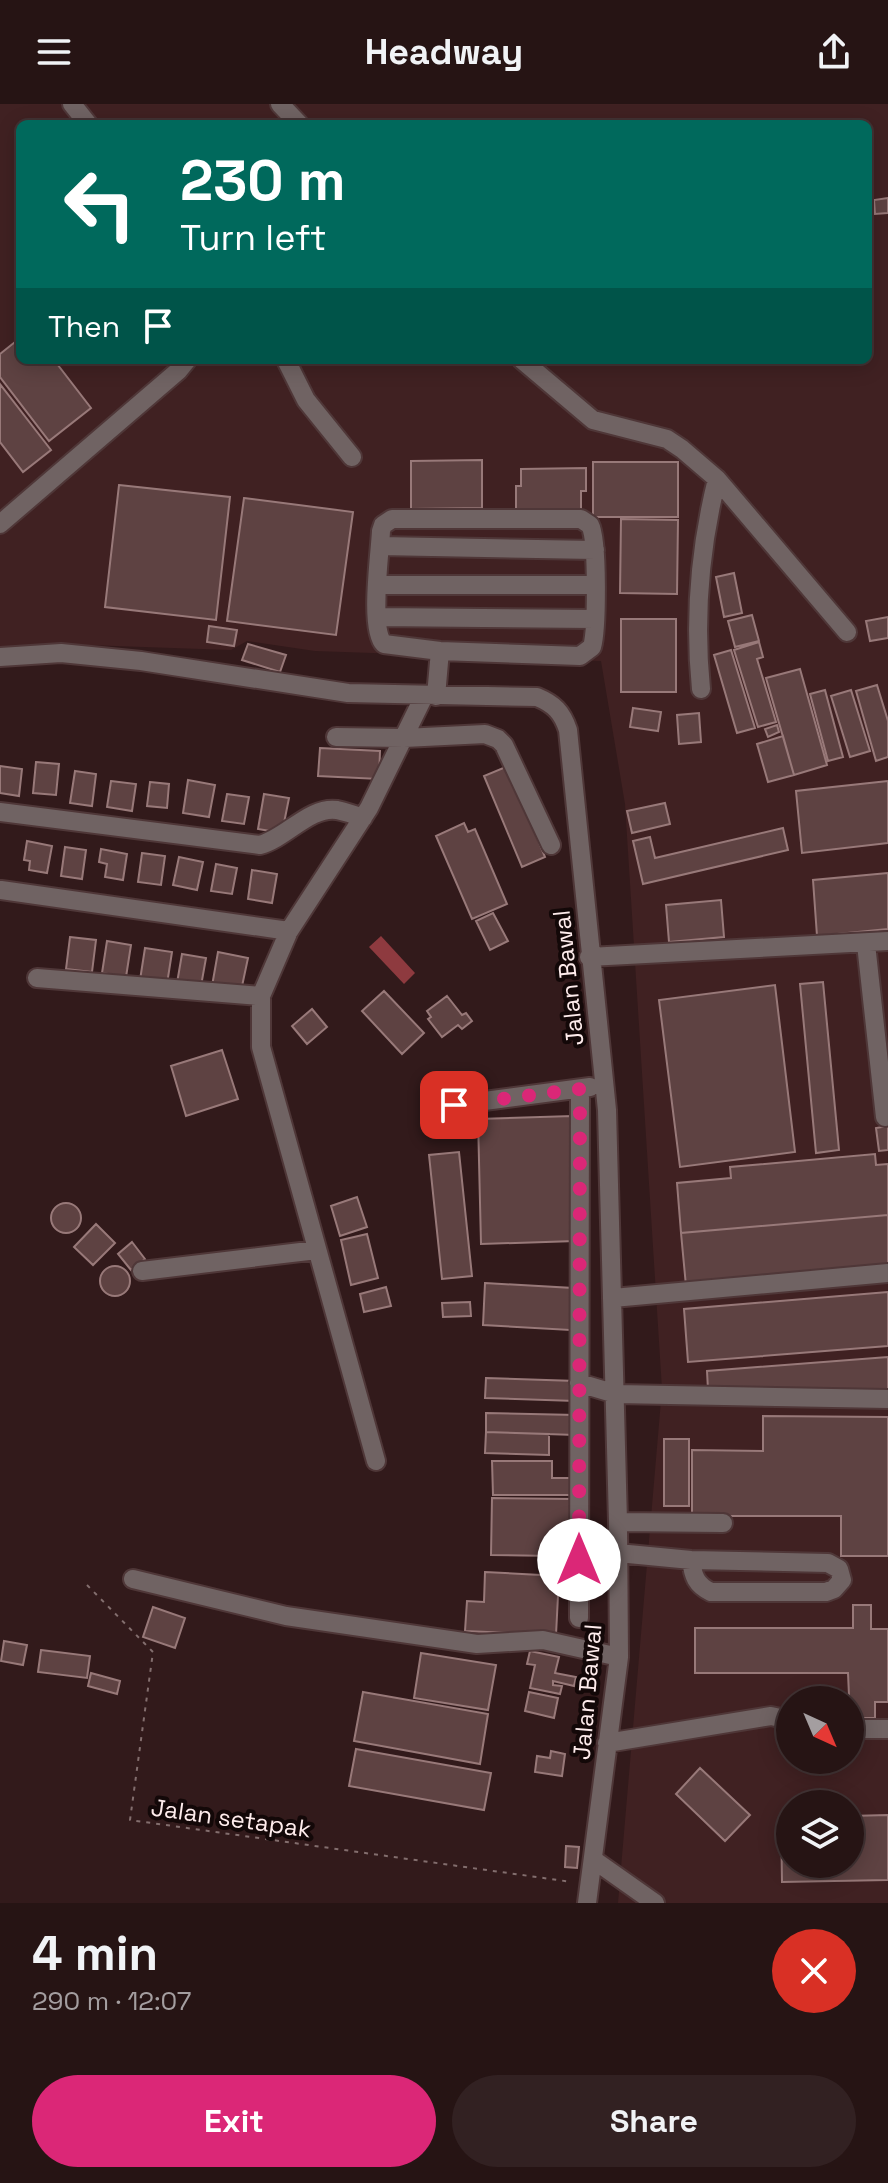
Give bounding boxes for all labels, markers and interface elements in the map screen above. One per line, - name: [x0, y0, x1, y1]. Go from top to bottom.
- text: Headway: [365, 29, 523, 75]
- icon: menu: [32, 30, 76, 74]
- icon: share: [812, 30, 856, 74]
- text: 230 m: [180, 145, 346, 216]
- icon: left: [48, 152, 152, 256]
- text: Turn left: [180, 215, 327, 261]
- icon: arrive: [136, 304, 180, 348]
- text: Then: [48, 307, 120, 346]
- street label: Jalan Bawal: [545, 909, 591, 1047]
- pin: [420, 1071, 488, 1139]
- icon: arrive: [432, 1083, 476, 1127]
- position arrow: [537, 1518, 621, 1602]
- street label: Jalan Bawal: [566, 1623, 608, 1761]
- north arrow: [776, 1686, 864, 1774]
- map controls: [776, 1686, 864, 1878]
- button: layers: [776, 1790, 864, 1878]
- street label: Jalan setapak: [149, 1791, 313, 1845]
- text: 4 min: [32, 1923, 158, 1984]
- button: close: [772, 1929, 856, 2013]
- text: 290 m · 12:07: [32, 1984, 191, 2018]
- button: Exit: [32, 2075, 436, 2167]
- button: Share: [452, 2075, 856, 2167]

